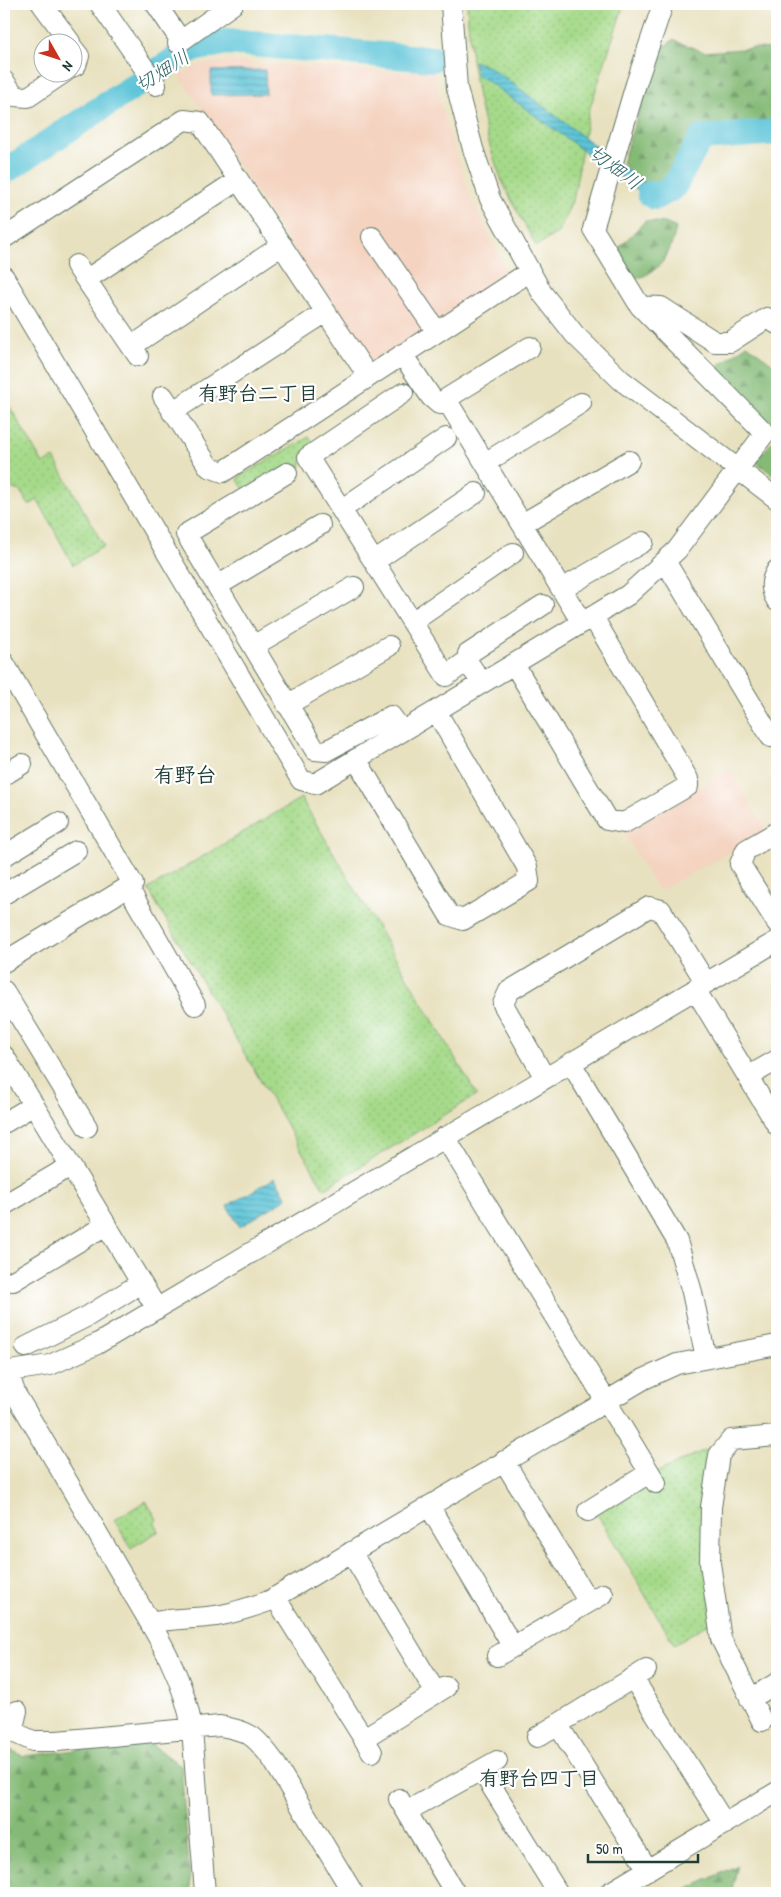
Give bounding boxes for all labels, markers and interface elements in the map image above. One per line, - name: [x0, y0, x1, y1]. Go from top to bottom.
- north arrow: [32, 32, 82, 82]
- water label: 切畑川: [129, 43, 195, 97]
- text: N: [58, 58, 78, 76]
- water label: 切畑川: [584, 138, 648, 196]
- district label: 有野台二丁目: [198, 379, 318, 406]
- district label: 有野台: [154, 760, 217, 789]
- district label: 有野台四丁目: [479, 1764, 599, 1791]
- scale bar: [588, 1832, 698, 1864]
- text: 50 m: [596, 1838, 623, 1859]

